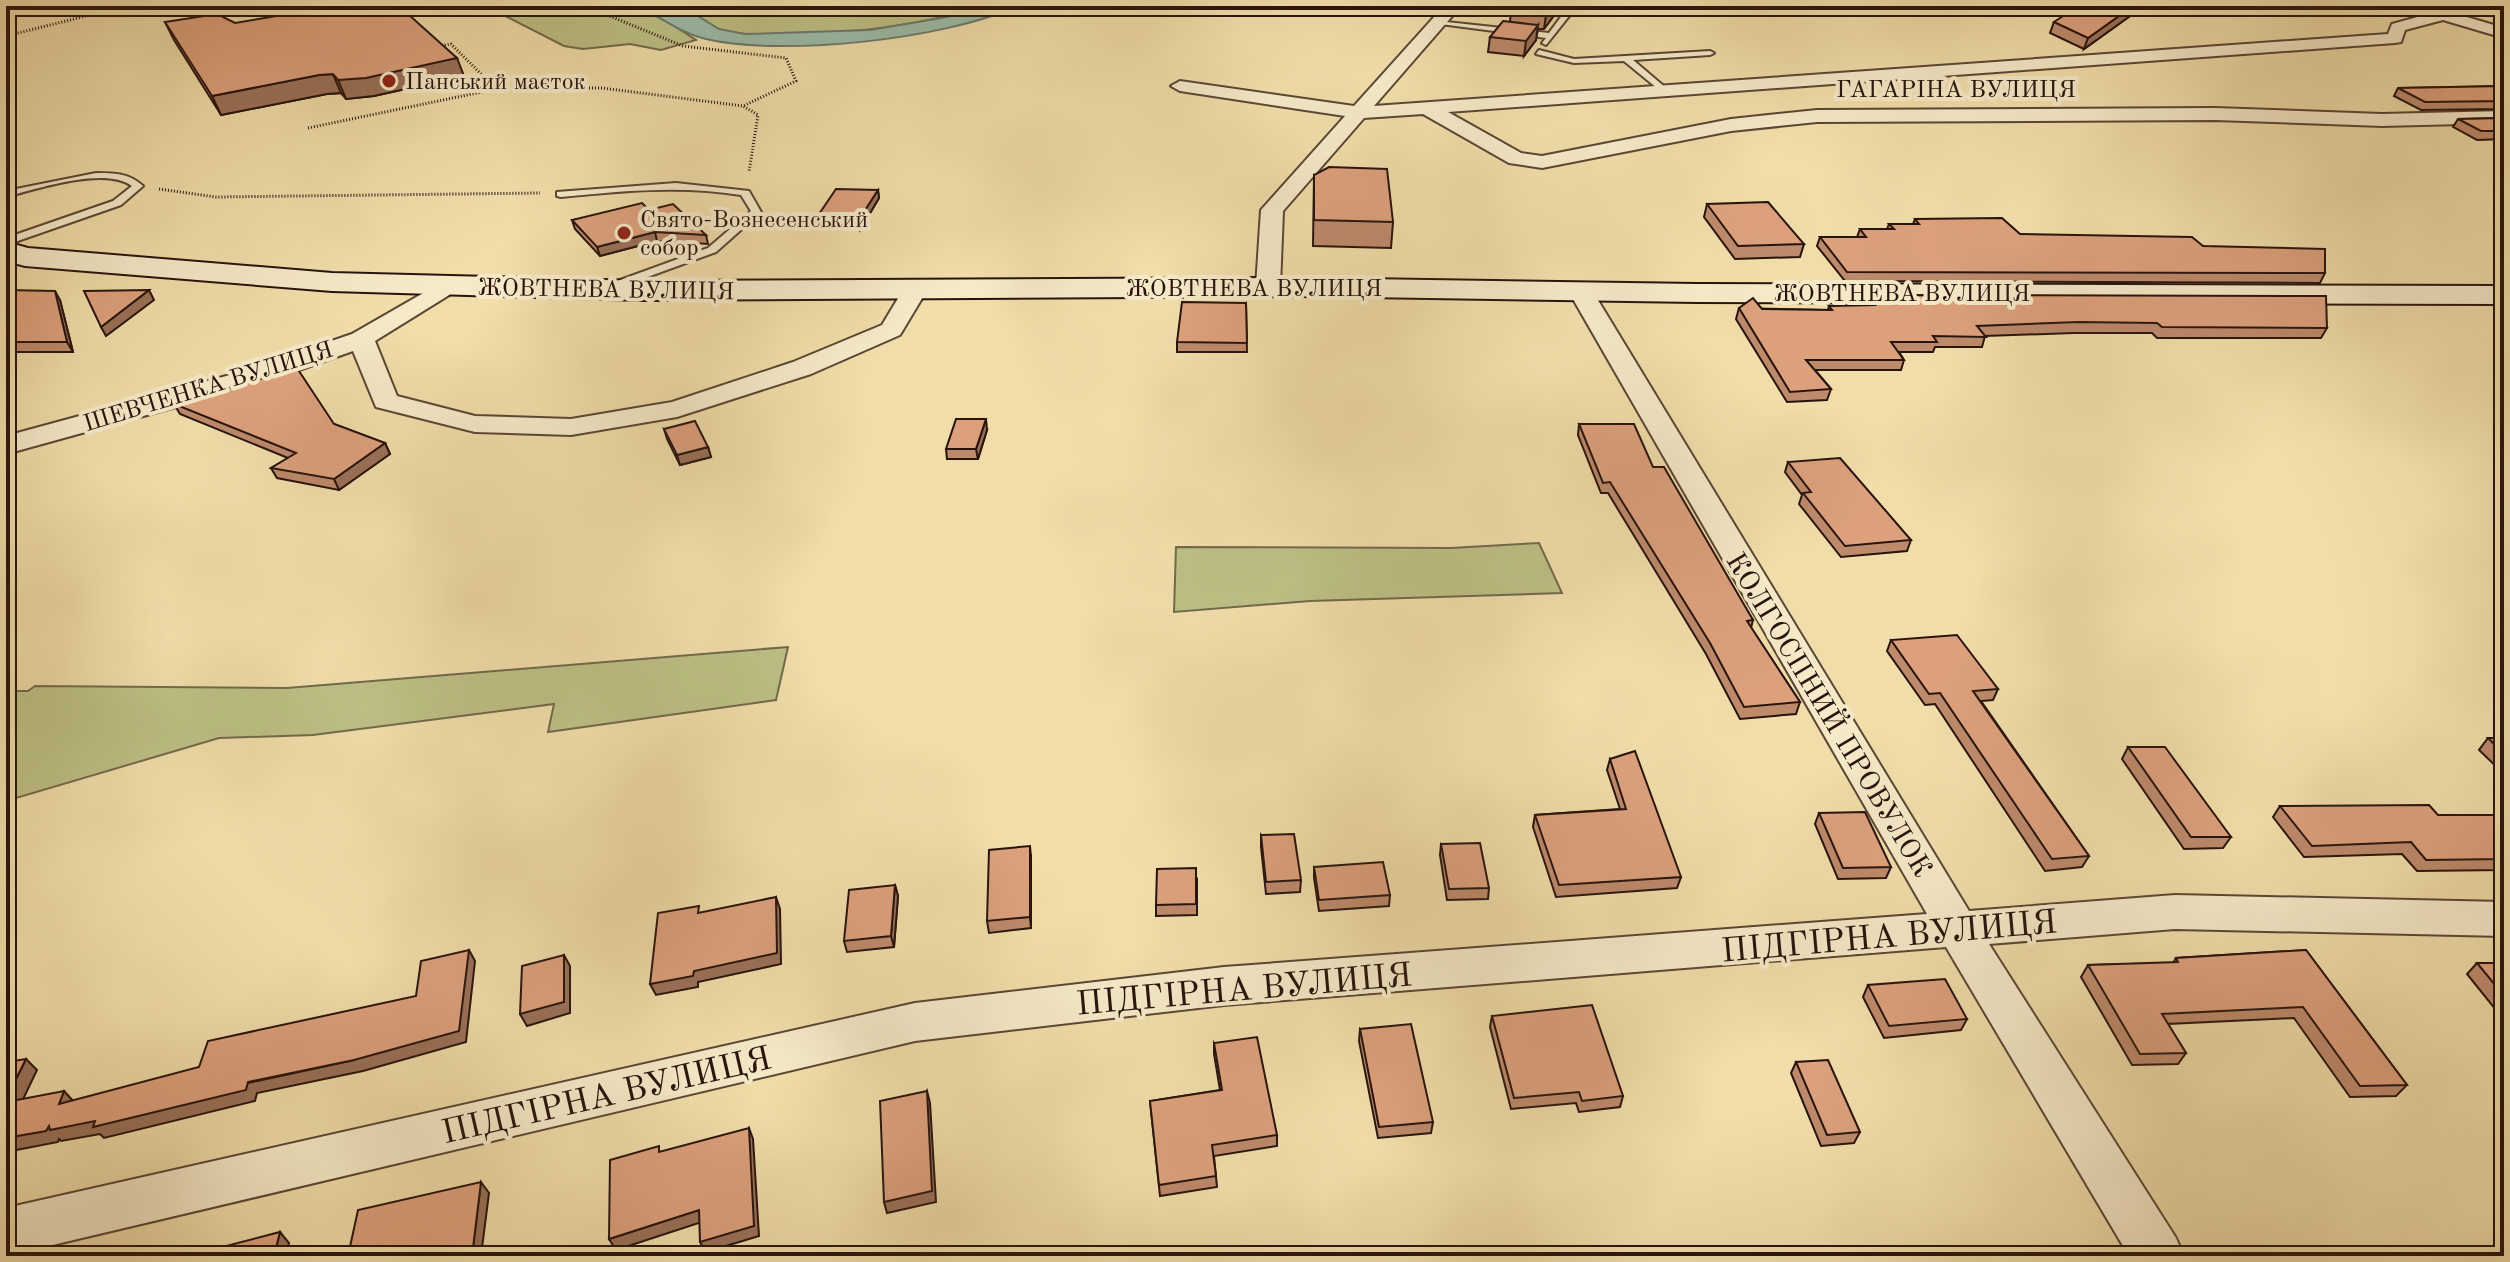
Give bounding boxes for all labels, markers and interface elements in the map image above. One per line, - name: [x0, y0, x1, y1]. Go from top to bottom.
- place label: Панський маєток: [405, 71, 586, 95]
- marker: Панський маєток: [380, 72, 398, 90]
- street label: ГАГАРІНА ВУЛИЦЯ: [1836, 79, 2076, 103]
- place label: Свято-Вознесенський собор: [640, 209, 868, 261]
- marker: Свято-Вознесенський собор: [615, 224, 633, 242]
- street label: ЖОВТНЕВА ВУЛИЦЯ: [477, 277, 735, 305]
- street label: ЖОВТНЕВА ВУЛИЦЯ: [1126, 278, 1382, 302]
- street label: ЖОВТНЕВА ВУЛИЦЯ: [1774, 283, 2030, 307]
- street label: ШЕВЧЕНКА ВУЛИЦЯ: [81, 338, 336, 437]
- street label: КОЛГОСПНИЙ ПРОВУЛОК: [1719, 545, 1941, 883]
- street label: ПІДГІРНА ВУЛИЦЯ: [1720, 906, 2059, 970]
- street label: ПІДГІРНА ВУЛИЦЯ: [1075, 959, 1414, 1023]
- street label: ПІДГІРНА ВУЛИЦЯ: [439, 1042, 775, 1151]

